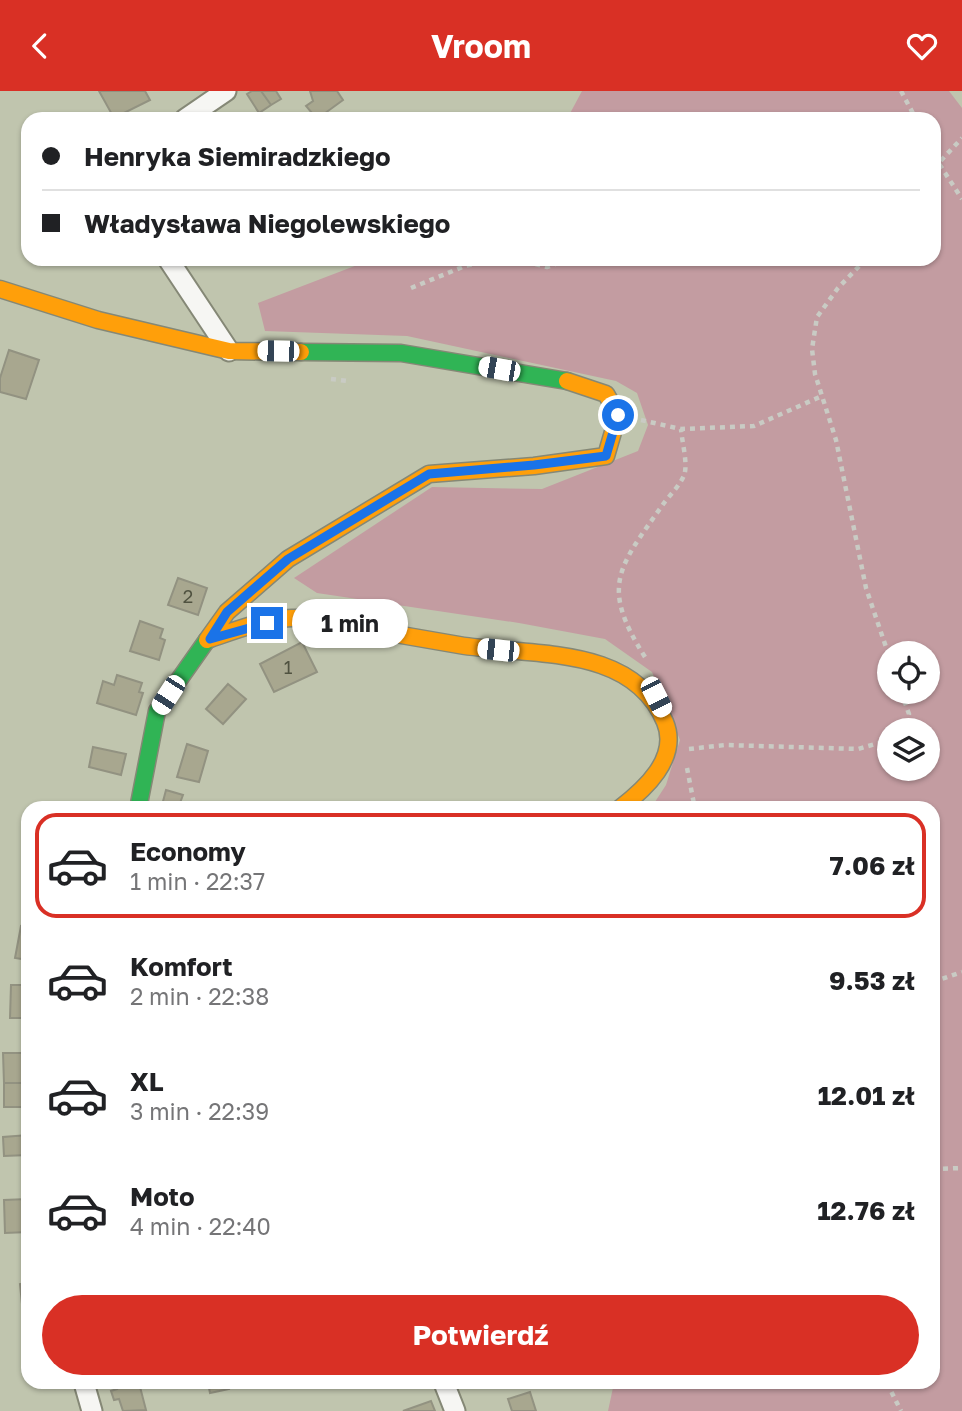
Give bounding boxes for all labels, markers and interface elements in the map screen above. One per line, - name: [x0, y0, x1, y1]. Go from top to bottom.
- icon: back: [21, 27, 59, 65]
- text: Vroom: [431, 27, 531, 65]
- icon: heart: [903, 27, 941, 65]
- text: Henryka Siemiradzkiego: [84, 141, 391, 172]
- text: Władysława Niegolewskiego: [84, 208, 450, 239]
- car: [257, 340, 300, 362]
- car: [477, 355, 522, 383]
- route start: [602, 399, 634, 431]
- house number: 2: [183, 585, 193, 607]
- callout: 1 min: [292, 599, 407, 647]
- route end: [251, 607, 283, 639]
- text: 1 min: [321, 609, 379, 637]
- car: [477, 637, 520, 663]
- map controls: [877, 641, 940, 781]
- button: locate: [877, 641, 940, 704]
- house number: 1: [284, 656, 293, 678]
- car: [148, 672, 189, 718]
- car: [638, 674, 675, 720]
- button: layers: [877, 718, 940, 781]
- icon: car: [46, 834, 109, 897]
- text: Economy: [130, 836, 246, 867]
- text: 7.06 zł: [830, 850, 915, 881]
- text: 1 min · 22:37: [130, 867, 265, 895]
- icon: car: [46, 949, 109, 1012]
- text: Komfort: [130, 951, 233, 982]
- text: 9.53 zł: [829, 965, 915, 996]
- text: 2 min · 22:38: [130, 982, 269, 1010]
- icon: car: [46, 1064, 109, 1127]
- text: XL: [130, 1066, 164, 1097]
- text: 12.01 zł: [818, 1080, 915, 1111]
- text: 3 min · 22:39: [130, 1097, 269, 1125]
- icon: car: [46, 1179, 109, 1242]
- text: Moto: [130, 1181, 195, 1212]
- text: 12.76 zł: [817, 1195, 915, 1226]
- text: 4 min · 22:40: [130, 1212, 271, 1240]
- button: Potwierdź: [42, 1295, 919, 1375]

